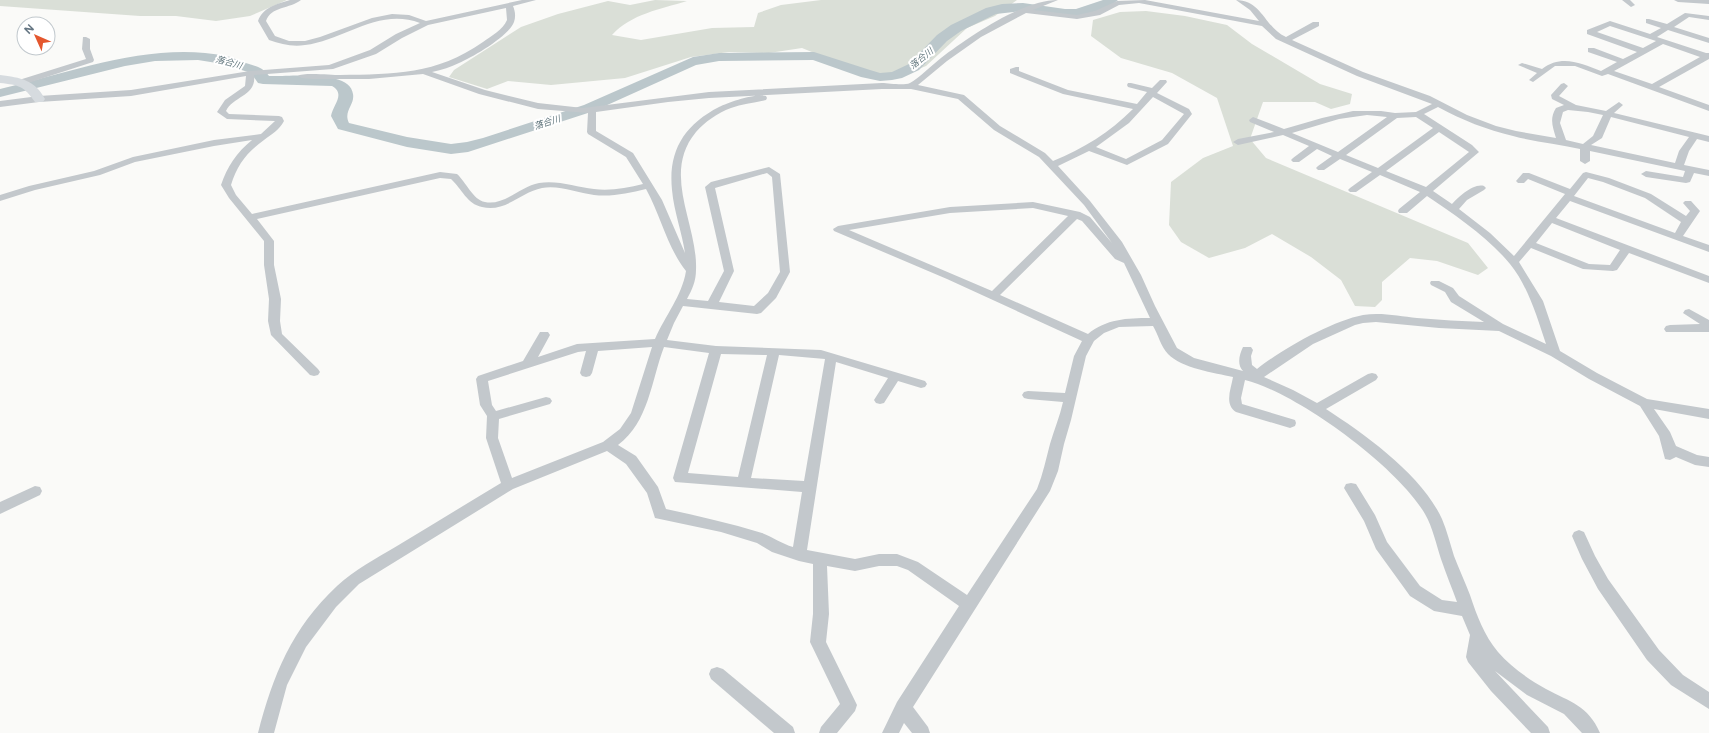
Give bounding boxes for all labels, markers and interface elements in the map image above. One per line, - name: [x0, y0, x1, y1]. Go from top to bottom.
- north arrow: [16, 16, 56, 56]
- text: N: [22, 22, 37, 37]
- water label: 落合川: [907, 45, 936, 71]
- water label: 落合川: [214, 53, 244, 71]
- water label: 落合川: [532, 112, 562, 131]

